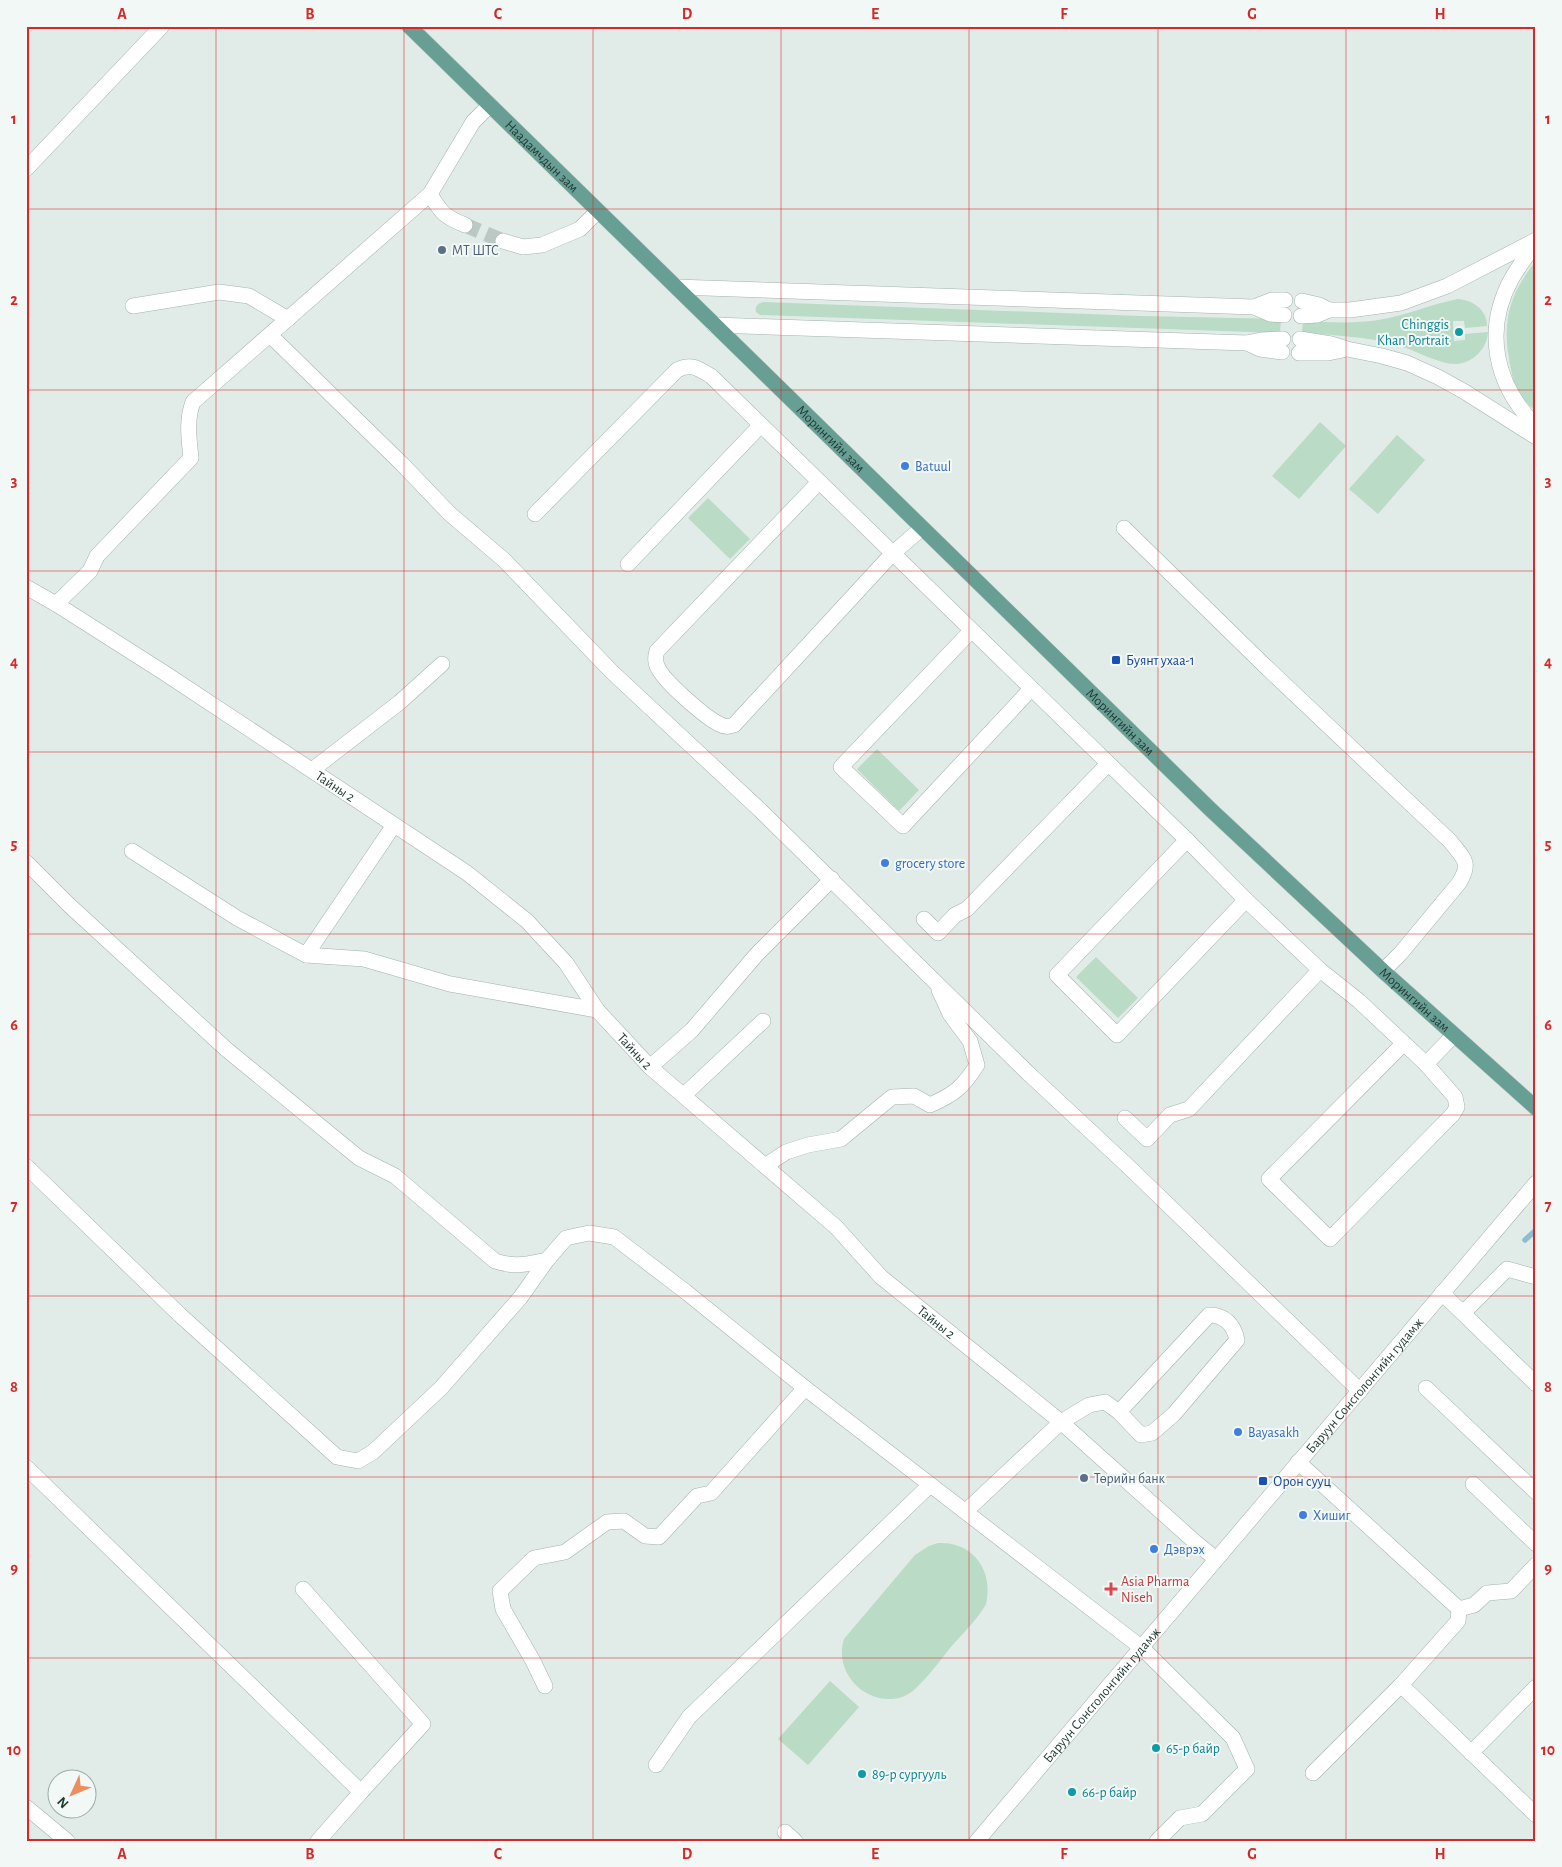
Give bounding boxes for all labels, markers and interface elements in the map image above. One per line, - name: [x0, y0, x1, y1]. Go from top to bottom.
- text: A: [117, 6, 127, 22]
- text: B: [305, 6, 315, 22]
- text: C: [494, 6, 503, 22]
- text: D: [682, 6, 693, 22]
- text: E: [871, 6, 879, 22]
- text: F: [1060, 6, 1068, 22]
- text: G: [1247, 6, 1257, 22]
- text: H: [1434, 6, 1446, 22]
- text: 1: [11, 111, 17, 127]
- text: 1: [1545, 111, 1551, 127]
- street label: Наадамчдын зам: [502, 118, 581, 196]
- marker: MT ШТС: [436, 244, 448, 256]
- place label: MT ШТС: [452, 244, 499, 258]
- text: 2: [10, 292, 18, 308]
- text: 2: [1544, 292, 1552, 308]
- place label: Chinggis Khan Portrait: [1377, 318, 1450, 348]
- marker: Chinggis Khan Portrait: [1453, 326, 1465, 338]
- street label: Морингийн зам: [793, 403, 867, 475]
- marker: Batuul: [899, 460, 911, 472]
- place label: Batuul: [915, 460, 951, 474]
- text: 3: [11, 473, 18, 489]
- text: 3: [1545, 473, 1552, 489]
- text: 4: [10, 654, 18, 670]
- marker: Буянт ухаа-1: [1110, 654, 1122, 666]
- place label: Буянт ухаа-1: [1126, 654, 1195, 668]
- text: 4: [1544, 654, 1552, 670]
- street label: Морингийн зам: [1083, 686, 1157, 758]
- street label: Тайны 2: [313, 769, 357, 805]
- text: 5: [11, 836, 18, 852]
- text: 5: [1545, 836, 1552, 852]
- marker: grocery store: [879, 857, 891, 869]
- place label: grocery store: [895, 857, 965, 871]
- street label: Морингийн зам: [1376, 965, 1452, 1035]
- text: 6: [10, 1017, 18, 1033]
- text: 6: [1544, 1017, 1552, 1033]
- street label: Тайны 2: [614, 1031, 654, 1072]
- text: 7: [11, 1198, 18, 1214]
- text: 7: [1545, 1198, 1552, 1214]
- street label: Тайны 2: [914, 1303, 957, 1342]
- street label: Баруун Сонсголонгийн гудамж: [1304, 1315, 1426, 1456]
- text: 8: [10, 1379, 18, 1395]
- text: 8: [1544, 1379, 1552, 1395]
- marker: Bayasakh: [1232, 1426, 1244, 1438]
- place label: Bayasakh: [1248, 1426, 1299, 1440]
- marker: Төрийн банк: [1078, 1472, 1090, 1484]
- place label: Төрийн банк: [1094, 1472, 1166, 1486]
- marker: Орон сууц: [1257, 1475, 1269, 1487]
- place label: Орон сууц: [1273, 1475, 1332, 1489]
- marker: Хишиг: [1297, 1509, 1309, 1521]
- place label: Хишиг: [1313, 1509, 1351, 1523]
- marker: Дэврэх: [1148, 1543, 1160, 1555]
- place label: Дэврэх: [1164, 1543, 1205, 1557]
- text: 9: [10, 1560, 18, 1576]
- text: 9: [1544, 1560, 1552, 1576]
- place label: Asia Pharma Niseh: [1121, 1575, 1190, 1605]
- marker: Asia Pharma Niseh: [1105, 1583, 1117, 1595]
- street label: Баруун Сонсголонгийн гудамж: [1041, 1625, 1163, 1766]
- text: 10: [7, 1742, 21, 1758]
- marker: 65-р байр: [1150, 1742, 1162, 1754]
- place label: 65-р байр: [1166, 1742, 1220, 1756]
- text: 10: [1541, 1742, 1555, 1758]
- marker: 89-р сургууль: [856, 1768, 868, 1780]
- place label: 89-р сургууль: [872, 1768, 946, 1782]
- north arrow: [48, 1770, 98, 1820]
- marker: 66-р байр: [1066, 1786, 1078, 1798]
- place label: 66-р байр: [1082, 1786, 1137, 1800]
- text: N: [55, 1794, 72, 1811]
- text: A: [117, 1846, 127, 1862]
- text: B: [305, 1846, 315, 1862]
- text: C: [494, 1846, 503, 1862]
- text: D: [682, 1846, 693, 1862]
- text: E: [871, 1846, 879, 1862]
- text: F: [1060, 1846, 1068, 1862]
- text: G: [1247, 1846, 1257, 1862]
- text: H: [1434, 1846, 1446, 1862]

